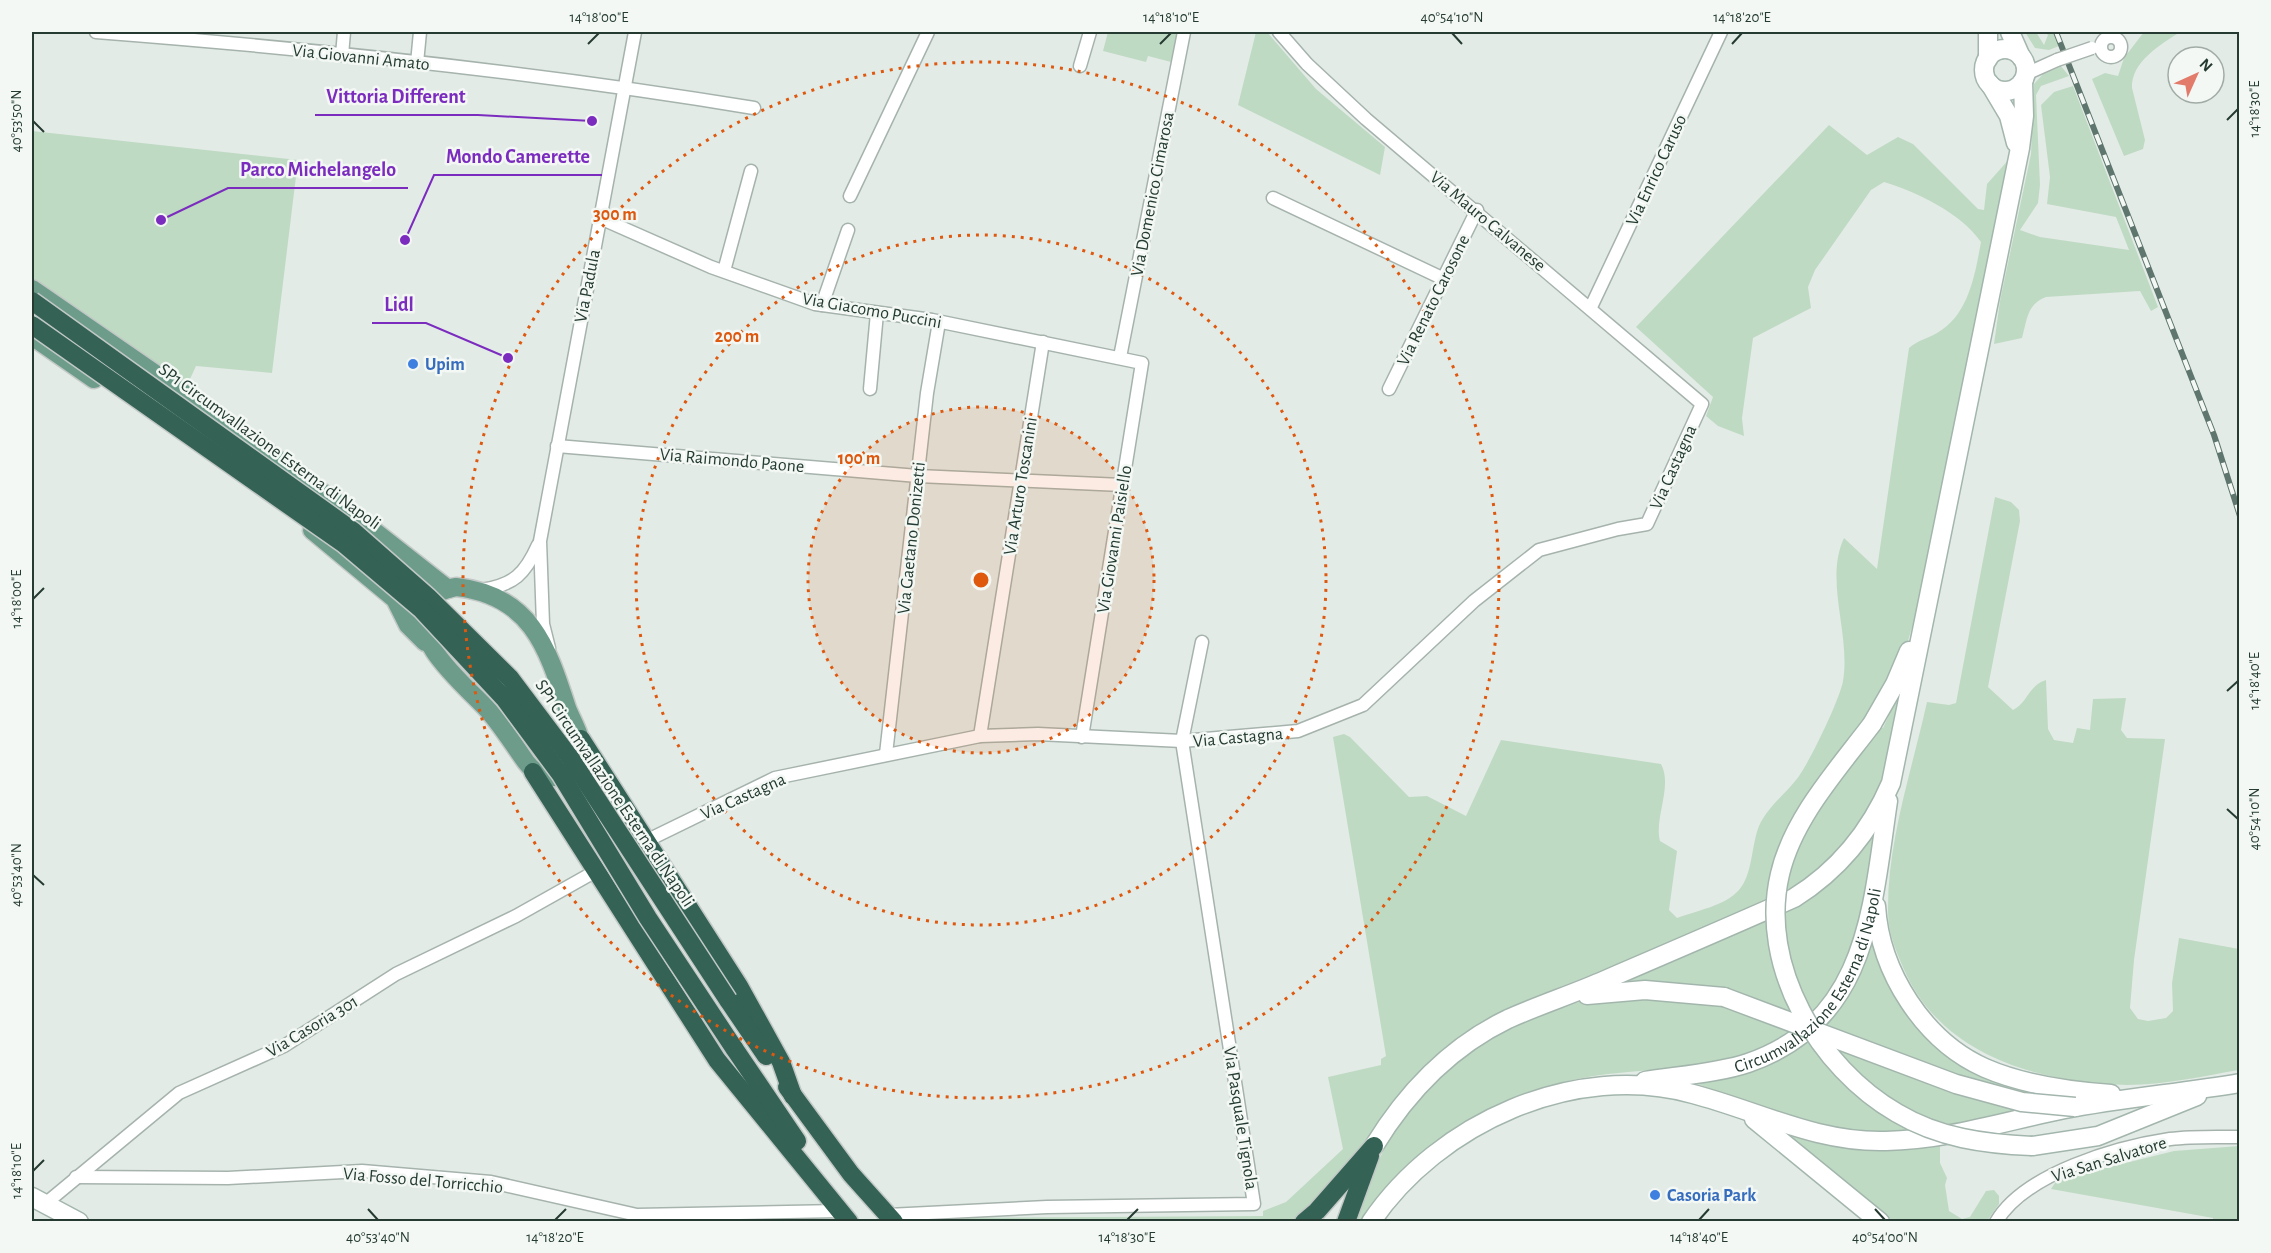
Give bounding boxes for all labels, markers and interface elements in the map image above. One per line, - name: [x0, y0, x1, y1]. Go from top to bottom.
- text: 14°18'00"E: [570, 10, 628, 25]
- text: 14°18'10"E: [1143, 10, 1199, 25]
- text: 40°54'10"N: [1420, 10, 1484, 25]
- text: 14°18'20"E: [1713, 10, 1771, 25]
- street label: Via Giovanni Amato: [291, 42, 431, 74]
- north arrow: [2166, 45, 2226, 105]
- text: N: [2196, 56, 2215, 75]
- callout: Vittoria Different: [315, 77, 478, 115]
- text: 14°18'30"E: [2247, 80, 2262, 138]
- text: Vittoria Different: [326, 87, 466, 107]
- text: 40°53'50"N: [9, 89, 24, 153]
- street label: Via Domenico Cimarosa: [1128, 110, 1178, 278]
- street label: Via Enrico Caruso: [1623, 112, 1691, 229]
- callout: Mondo Camerette: [434, 137, 602, 175]
- text: Mondo Camerette: [446, 147, 590, 167]
- callout: Parco Michelangelo: [228, 150, 408, 188]
- text: Parco Michelangelo: [240, 160, 396, 180]
- street label: Via Mauro Calvanese: [1426, 168, 1549, 275]
- text: 300 m: [593, 206, 637, 224]
- street label: Via Renato Carosone: [1394, 232, 1473, 369]
- street label: Via Padula: [572, 248, 604, 324]
- callout: Lidl: [372, 285, 426, 323]
- street label: Via Giacomo Puccini: [801, 290, 943, 332]
- text: Lidl: [384, 295, 414, 315]
- text: 200 m: [715, 328, 759, 346]
- place label: Upim: [425, 356, 465, 374]
- marker: Upim: [406, 357, 420, 371]
- street label: SP1 Circumvallazione Esterna di Napoli: [155, 360, 384, 533]
- street label: Via Arturo Toscanini: [1001, 416, 1041, 556]
- street label: Via Castagna: [1647, 422, 1701, 512]
- street label: Via Raimondo Paone: [659, 446, 805, 476]
- text: 100 m: [838, 450, 880, 468]
- street label: Via Gaetano Donizetti: [895, 461, 929, 615]
- street label: Via Giovanni Paisiello: [1094, 464, 1136, 614]
- text: 14°18'00"E: [9, 570, 24, 628]
- centre of rings: [971, 570, 991, 590]
- text: 14°18'40"E: [2247, 652, 2262, 710]
- street label: SP1 Circumvallazione Esterna di Napoli: [531, 677, 697, 910]
- street label: Via Castagna: [1192, 725, 1284, 751]
- street label: Via Castagna: [698, 770, 788, 824]
- text: 40°54'10"N: [2247, 787, 2262, 851]
- text: 40°53'40"N: [9, 843, 24, 907]
- street label: Circumvallazione Esterna di Napoli: [1732, 887, 1885, 1077]
- street label: Via Casoria 301: [264, 993, 361, 1061]
- street label: Via Pasquale Tignola: [1220, 1045, 1260, 1191]
- street label: Via San Salvatore: [2050, 1134, 2169, 1186]
- text: 14°18'10"E: [9, 1143, 24, 1199]
- street label: Via Fosso del Torricchio: [342, 1165, 504, 1197]
- place label: Casoria Park: [1667, 1187, 1756, 1205]
- marker: Casoria Park: [1648, 1188, 1662, 1202]
- text: 40°53'40"N: [346, 1230, 410, 1245]
- text: 14°18'20"E: [526, 1230, 584, 1245]
- text: 14°18'30"E: [1098, 1230, 1156, 1245]
- text: 14°18'40"E: [1670, 1230, 1728, 1245]
- text: 40°54'00"N: [1852, 1230, 1918, 1245]

